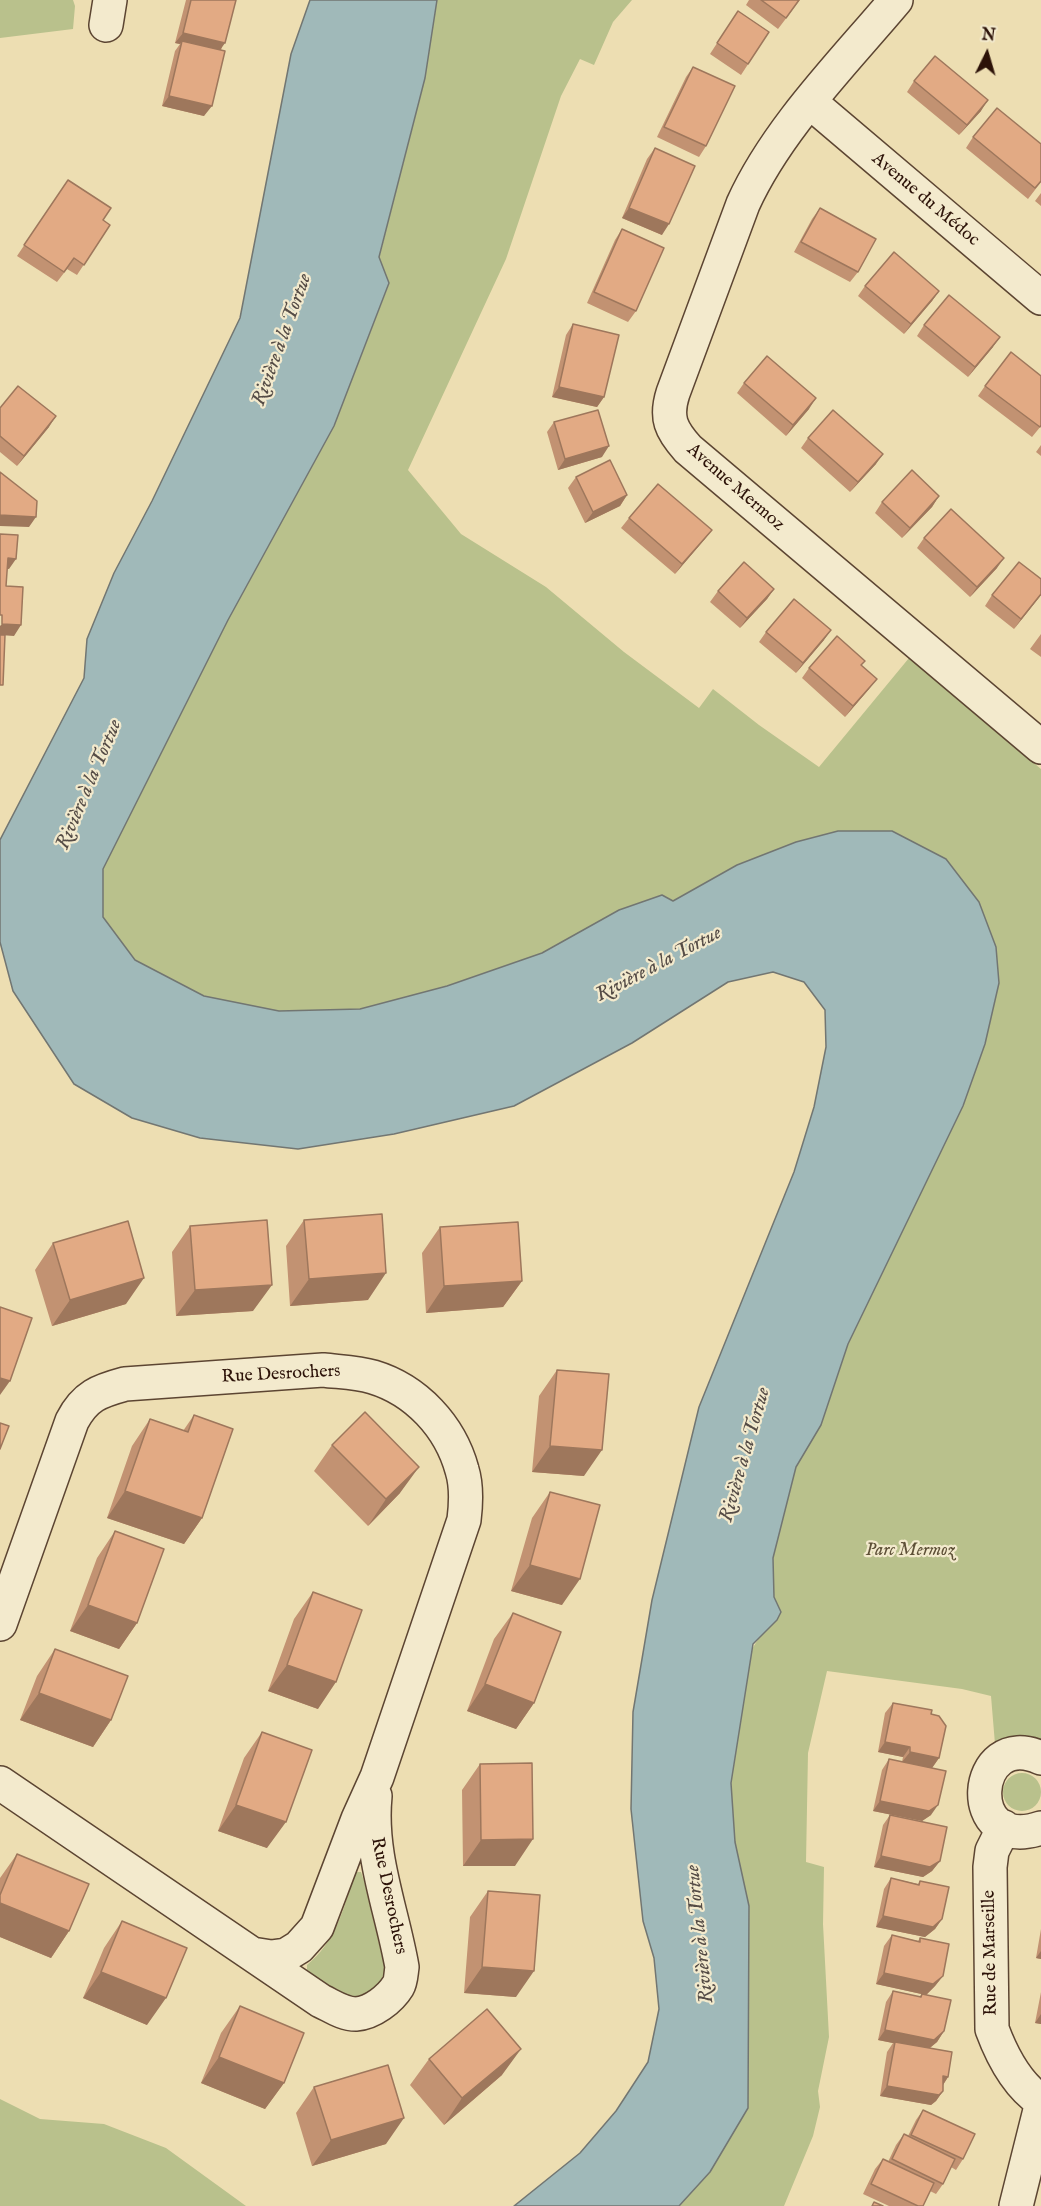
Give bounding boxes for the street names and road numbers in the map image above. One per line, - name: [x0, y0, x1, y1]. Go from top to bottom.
- street label: Avenue du Médoc: [867, 149, 983, 251]
- street label: Avenue Mermoz: [682, 440, 788, 536]
- street label: Rue Desrochers: [221, 1361, 341, 1389]
- street label: Rue Desrochers: [365, 1836, 411, 1956]
- street label: Rue de Marseille: [979, 1890, 1003, 2016]

